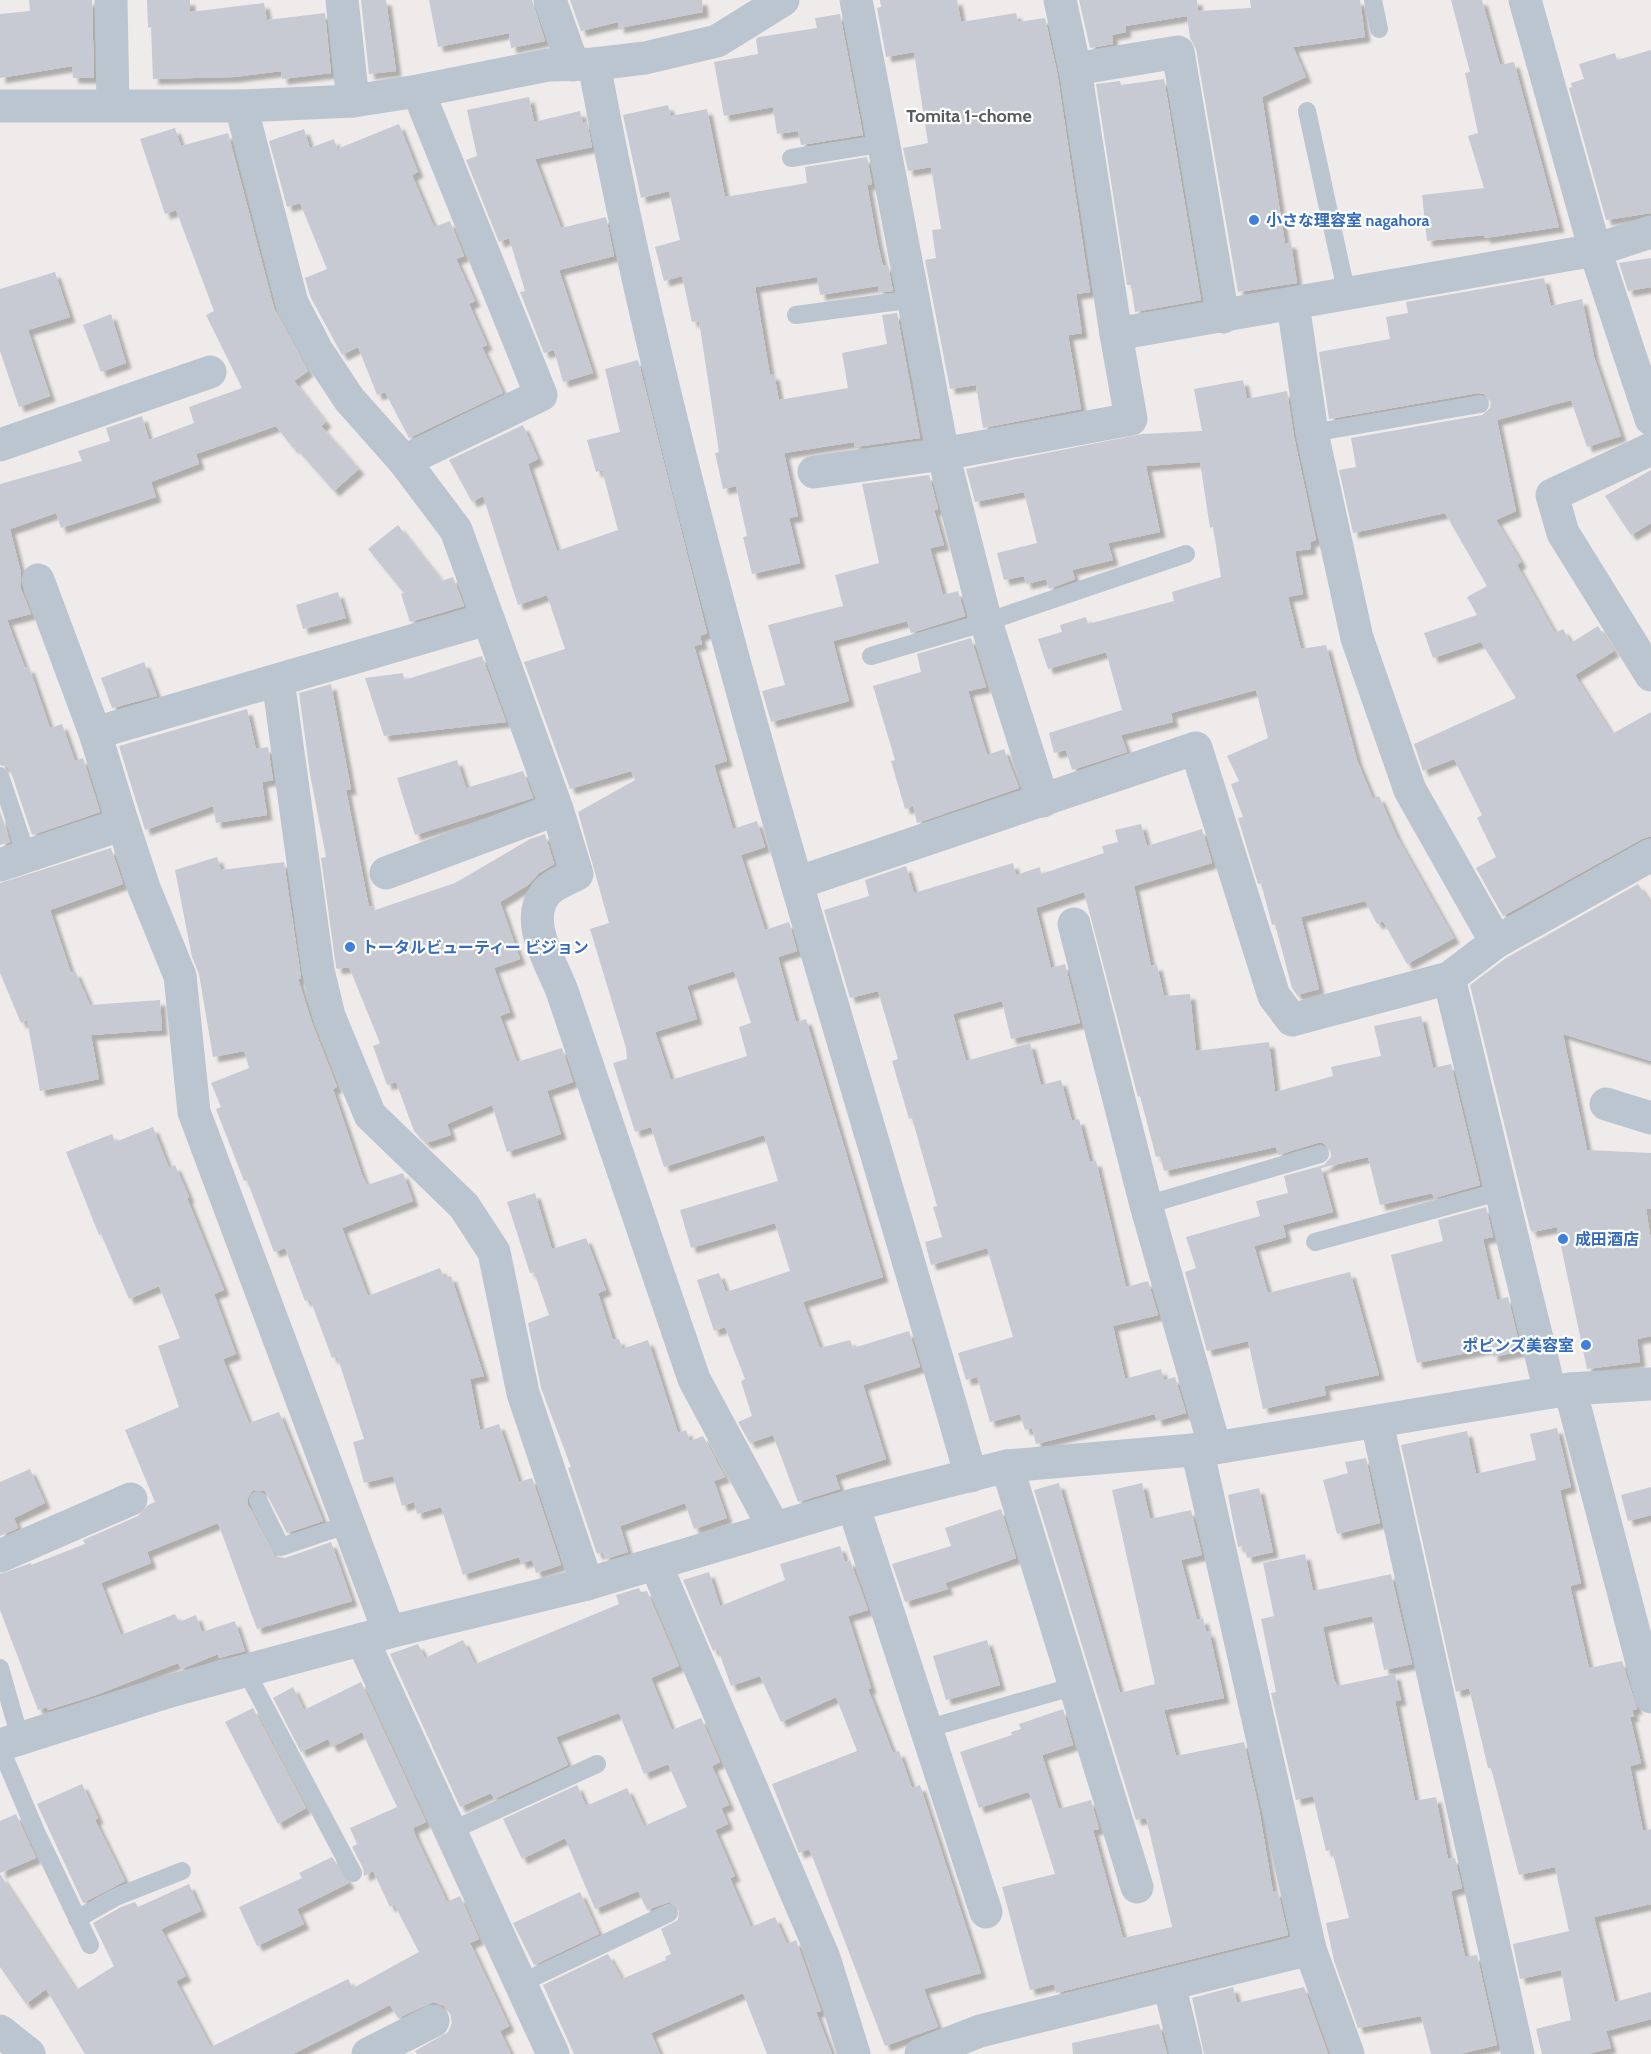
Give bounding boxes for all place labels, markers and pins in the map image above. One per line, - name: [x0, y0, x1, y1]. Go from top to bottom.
- place label: 小さな理容室 nagahora: [1266, 211, 1430, 230]
- marker: 小さな理容室 nagahora: [1247, 213, 1261, 227]
- place label: トータルビューティー ビジョン: [362, 938, 589, 957]
- marker: トータルビューティー ビジョン: [343, 940, 357, 954]
- place label: 成田酒店: [1575, 1230, 1639, 1249]
- marker: 成田酒店: [1556, 1232, 1570, 1246]
- place label: ポピンズ美容室: [1462, 1336, 1574, 1355]
- marker: ポピンズ美容室: [1579, 1338, 1593, 1352]

